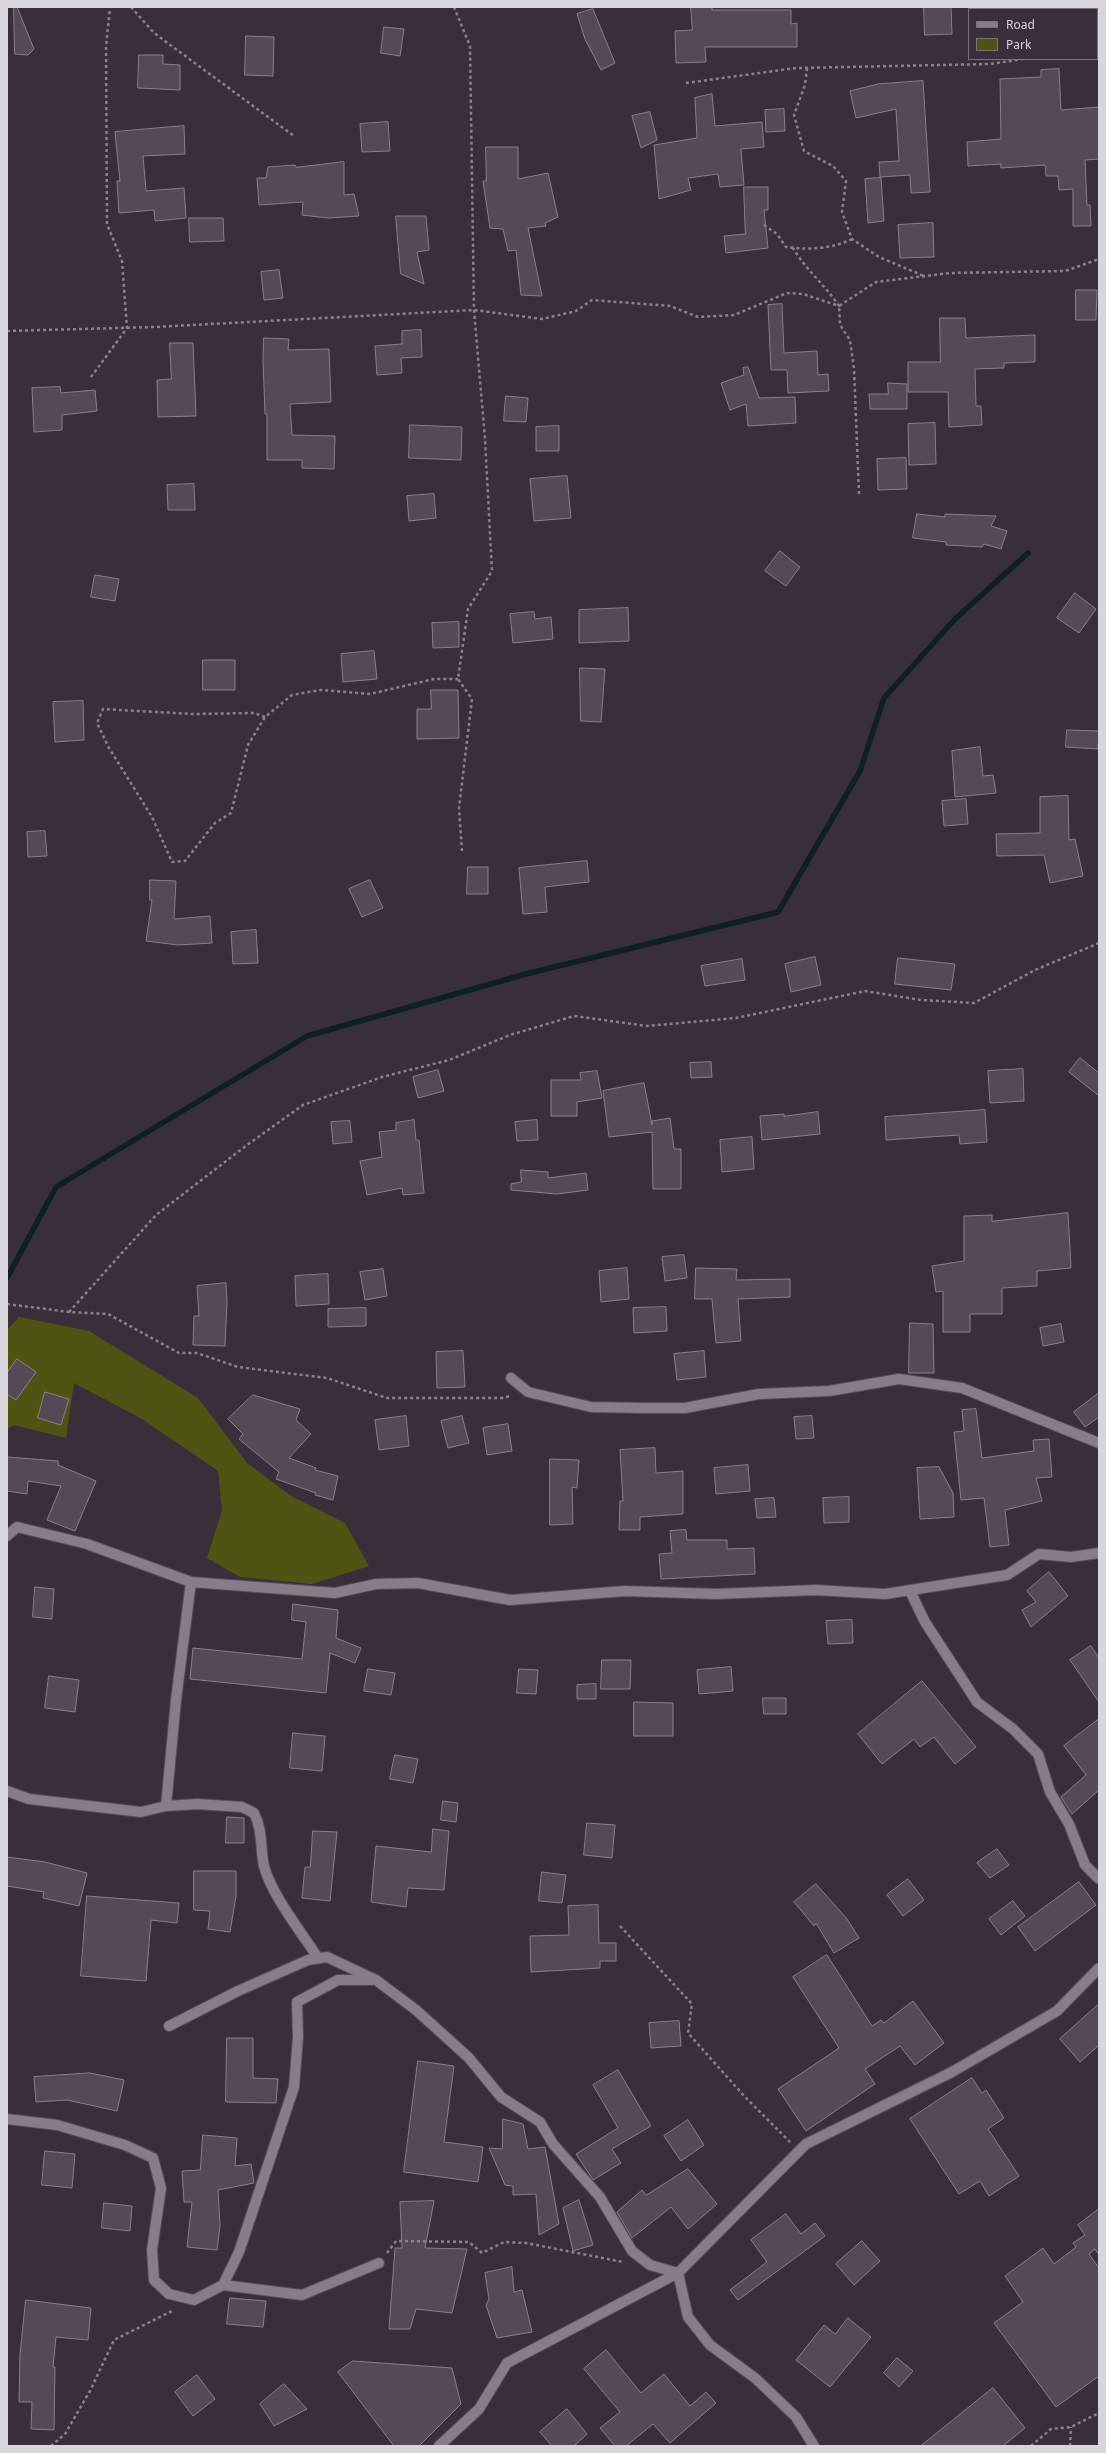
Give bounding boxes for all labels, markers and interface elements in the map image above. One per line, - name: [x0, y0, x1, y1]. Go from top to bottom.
- legend: [968, 8, 1098, 60]
- text: Road: [1006, 16, 1035, 33]
- text: Park: [1006, 36, 1031, 53]

